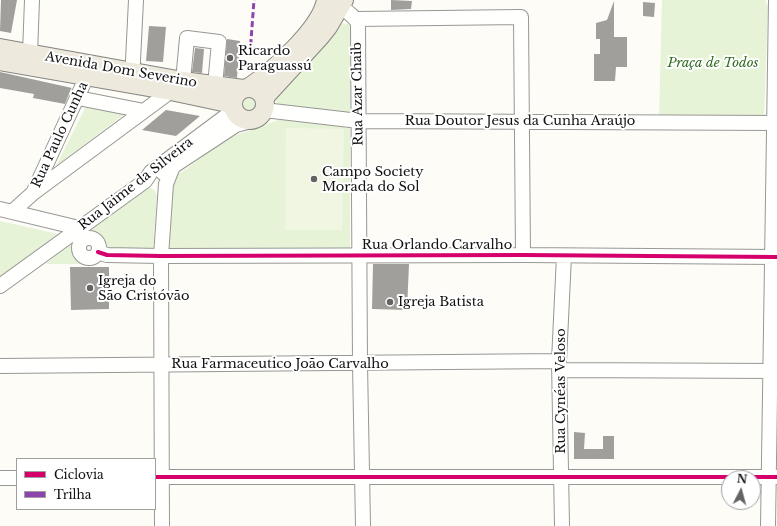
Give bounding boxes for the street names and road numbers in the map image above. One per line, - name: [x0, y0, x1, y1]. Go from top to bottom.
- street label: Rua Azar Chaib: [349, 42, 367, 146]
- street label: Avenida Dom Severino: [44, 49, 198, 91]
- street label: Rua Paulo Cunha: [29, 79, 91, 191]
- street label: Rua Doutor Jesus da Cunha Araújo: [405, 113, 635, 129]
- street label: Rua Jaime da Silveira: [76, 134, 196, 234]
- street label: Rua Orlando Carvalho: [362, 237, 512, 253]
- street label: Rua Cynéas Veloso: [553, 328, 569, 454]
- street label: Rua Farmaceutico João Carvalho: [171, 356, 389, 372]

